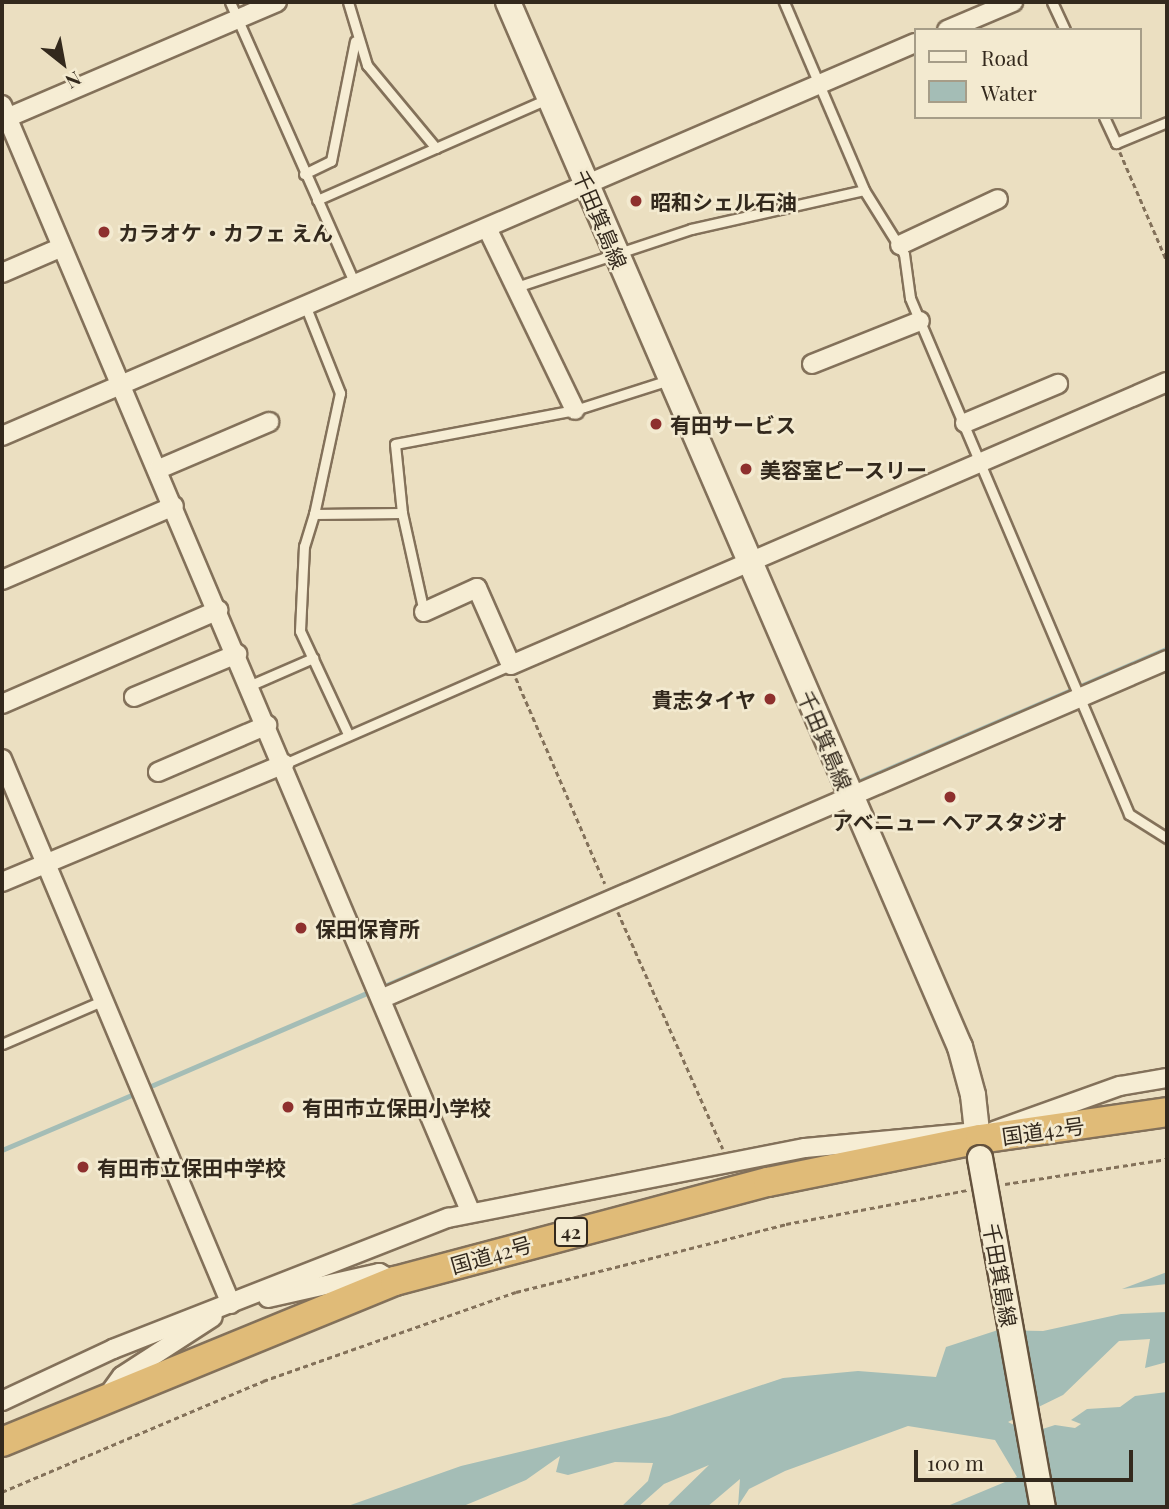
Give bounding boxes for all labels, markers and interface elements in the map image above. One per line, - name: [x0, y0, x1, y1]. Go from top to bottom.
- north arrow: [28, 28, 98, 98]
- legend: [914, 28, 1141, 119]
- text: Road: [981, 43, 1029, 71]
- text: N: [61, 66, 86, 96]
- text: Water: [981, 78, 1037, 106]
- street label: 千田箕島線: [569, 166, 633, 272]
- place label: 昭和シェル石油: [650, 188, 797, 214]
- marker: 昭和シェル石油: [628, 193, 644, 209]
- place label: カラオケ・カフェ えん: [118, 219, 333, 245]
- marker: カラオケ・カフェ えん: [96, 224, 112, 240]
- place label: 有田サービス: [670, 411, 796, 437]
- marker: 有田サービス: [648, 416, 664, 432]
- place label: 美容室ピースリー: [760, 456, 928, 482]
- marker: 美容室ピースリー: [738, 461, 754, 477]
- place label: 貴志タイヤ: [651, 686, 756, 712]
- street label: 千田箕島線: [794, 687, 858, 793]
- marker: 貴志タイヤ: [762, 691, 778, 707]
- marker: アベニュー ヘアスタジオ: [942, 789, 958, 805]
- place label: アベニュー ヘアスタジオ: [832, 808, 1068, 834]
- place label: 保田保育所: [315, 915, 420, 941]
- marker: 保田保育所: [293, 920, 309, 936]
- place label: 有田市立保田小学校: [302, 1094, 491, 1120]
- marker: 有田市立保田小学校: [280, 1099, 296, 1115]
- street label: 国道42号: [1000, 1112, 1086, 1148]
- place label: 有田市立保田中学校: [97, 1154, 286, 1180]
- marker: 有田市立保田中学校: [75, 1159, 91, 1175]
- road number: 42: [554, 1216, 588, 1248]
- street label: 千田箕島線: [979, 1221, 1023, 1329]
- street label: 国道42号: [447, 1230, 535, 1278]
- scale bar: [917, 1436, 1136, 1480]
- text: 100 m: [927, 1448, 984, 1476]

